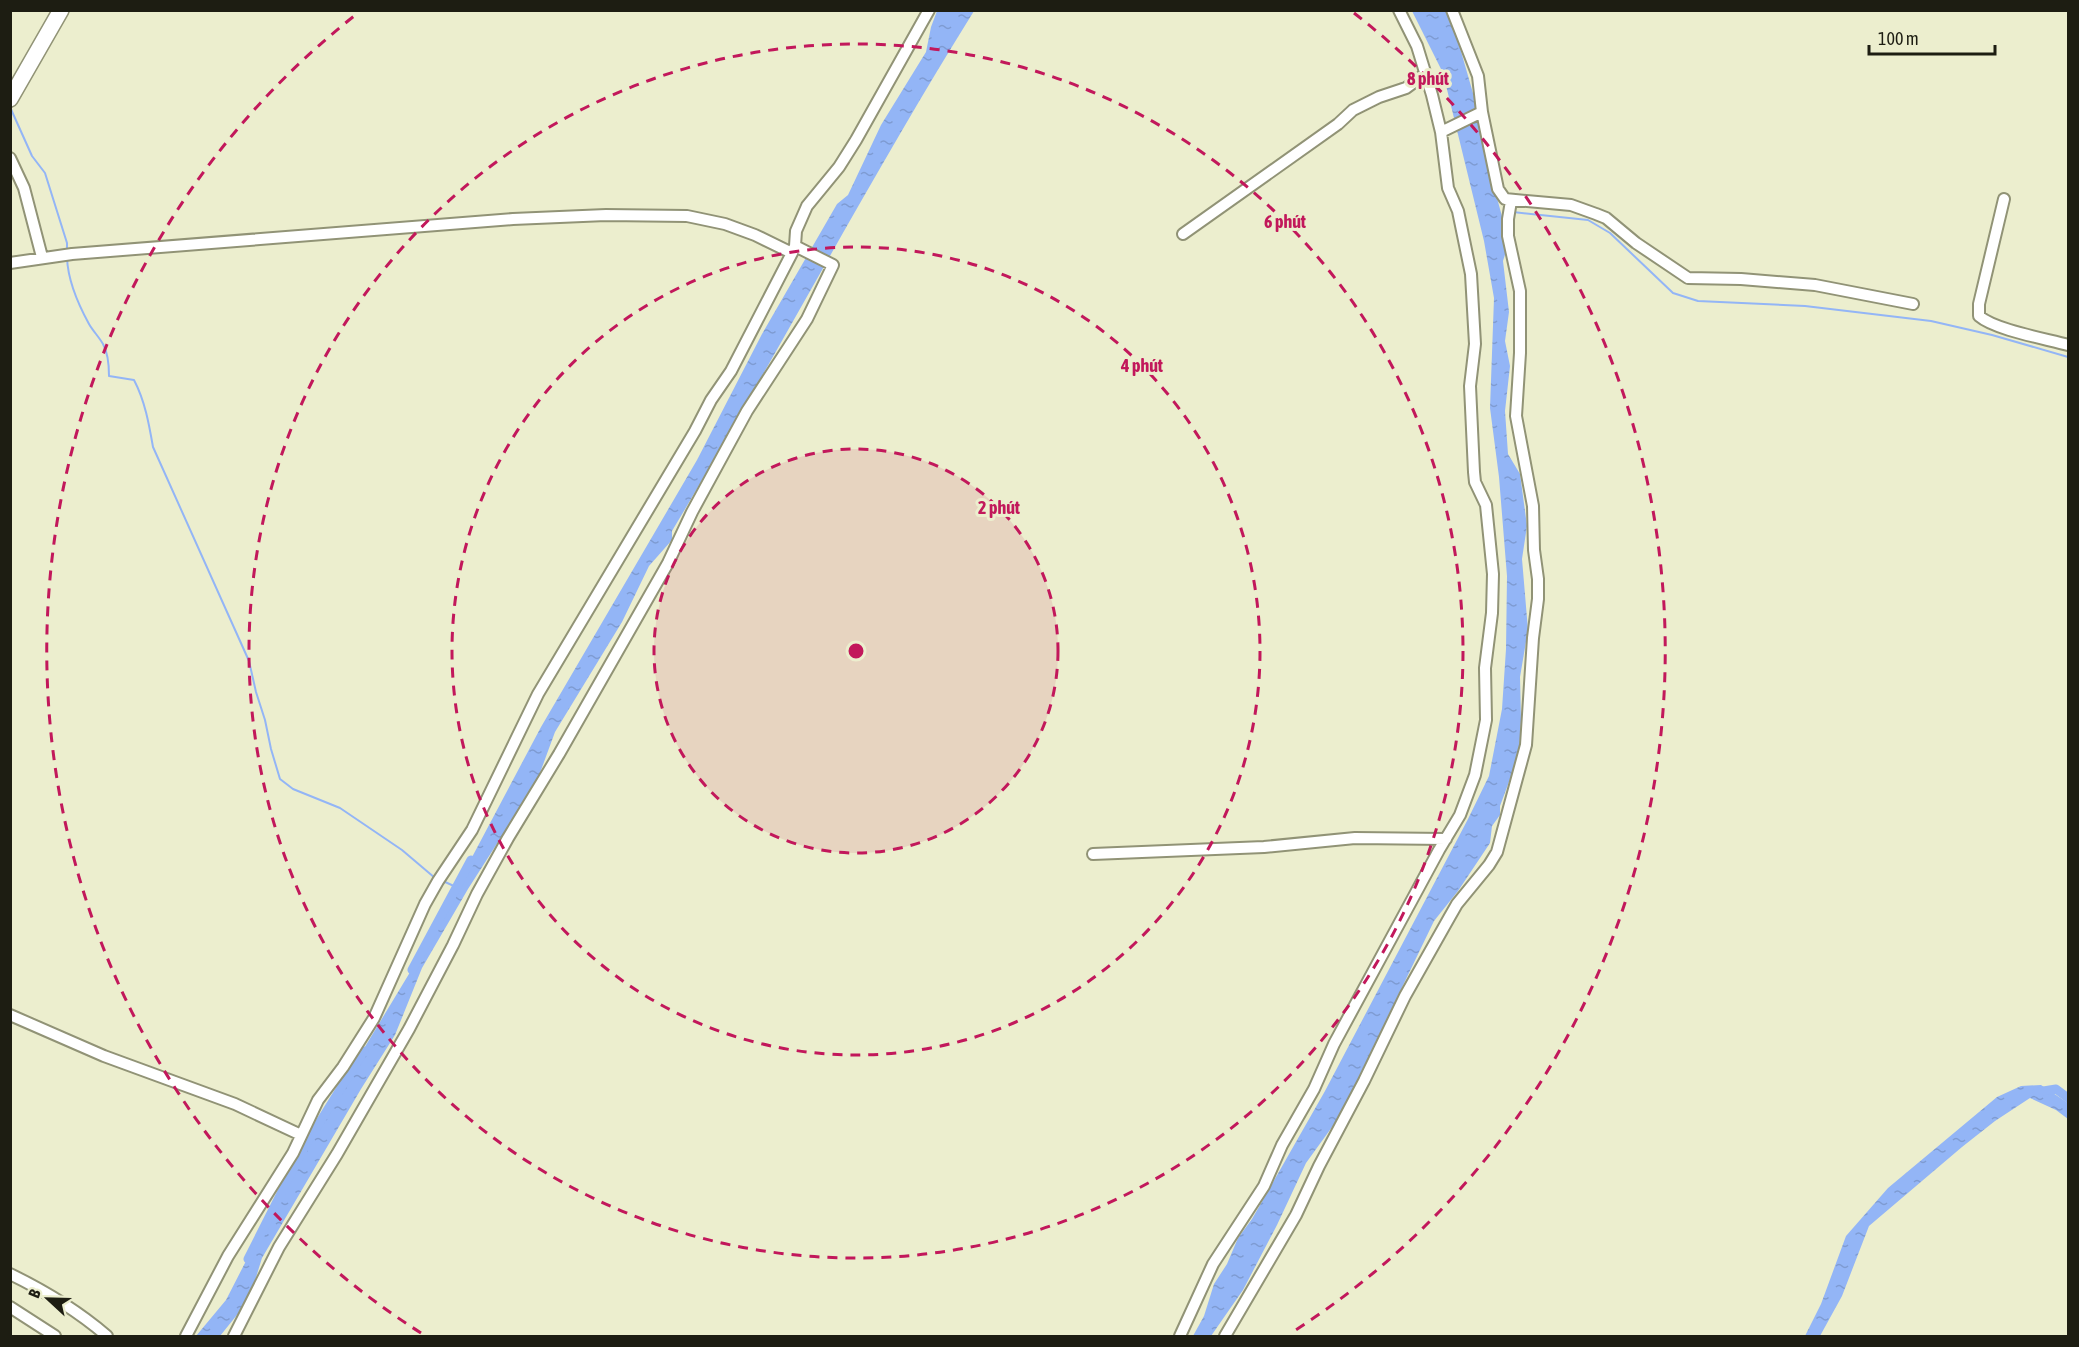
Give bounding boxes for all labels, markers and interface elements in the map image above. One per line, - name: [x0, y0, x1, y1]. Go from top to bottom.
- scale bar: [1869, 18, 1995, 56]
- text: 100 m: [1878, 28, 1919, 49]
- text: 8 phút: [1407, 68, 1450, 89]
- text: 6 phút: [1264, 211, 1307, 232]
- text: 4 phút: [1120, 355, 1164, 376]
- text: 2 phút: [978, 497, 1021, 518]
- centre of rings: [846, 641, 866, 661]
- north arrow: [18, 1269, 78, 1329]
- text: B: [24, 1286, 44, 1300]

